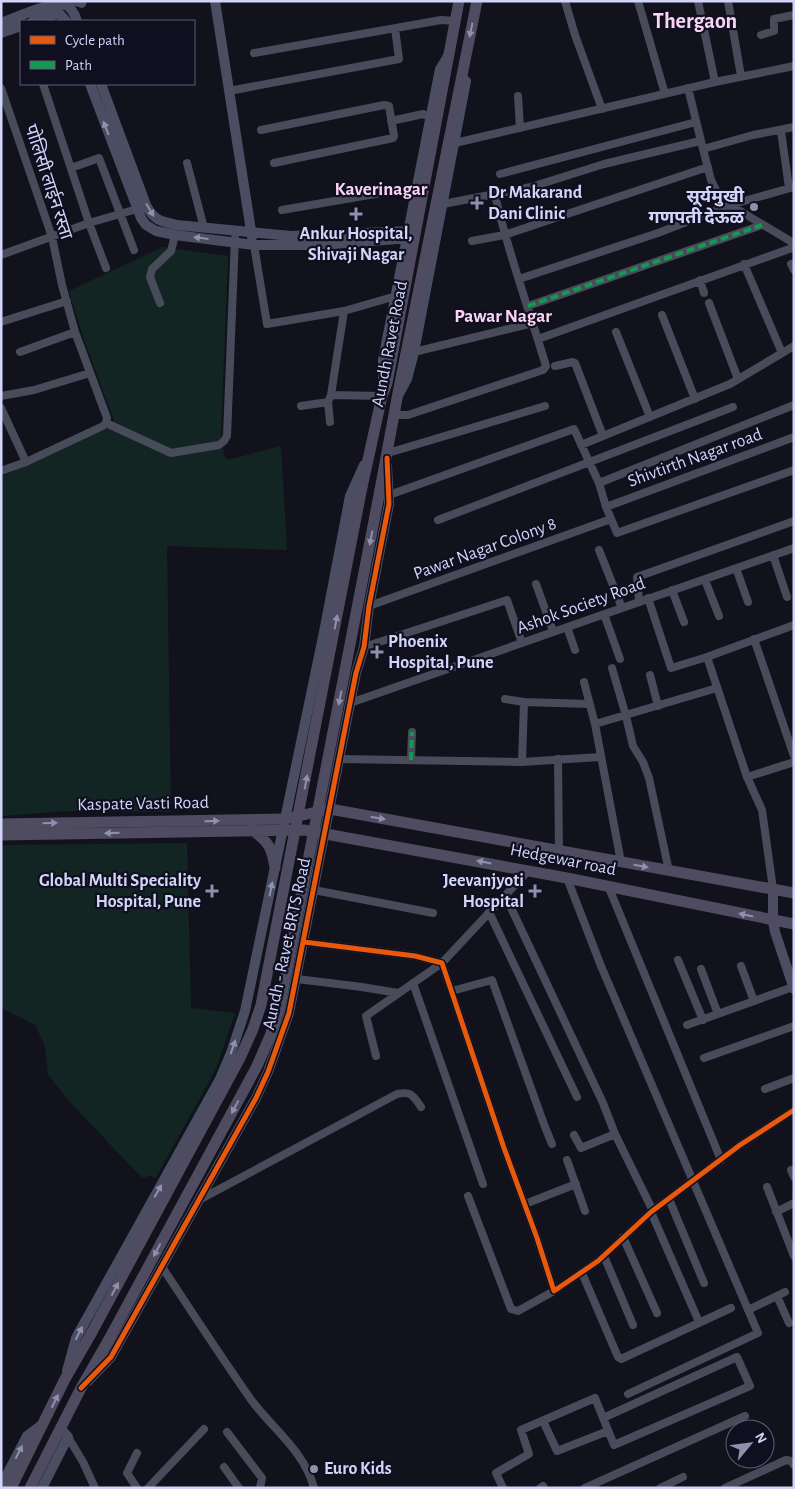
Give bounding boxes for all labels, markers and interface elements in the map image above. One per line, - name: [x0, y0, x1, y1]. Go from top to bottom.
- district label: Thergaon: [653, 10, 737, 32]
- legend: [20, 20, 195, 85]
- one-way arrow: [467, 22, 475, 37]
- text: Cycle path: [65, 33, 125, 48]
- text: Path: [65, 58, 92, 73]
- street label: पोलिसी लाईन रस्ता: [21, 121, 78, 242]
- one-way arrow: [102, 121, 110, 135]
- district label: Kaverinagar: [335, 180, 428, 199]
- place label: Dr Makarand Dani Clinic: [488, 184, 583, 223]
- place label: सूर्यमुखी गणपती देऊळ: [649, 185, 745, 227]
- marker: Dr Makarand Dani Clinic: [470, 196, 484, 210]
- marker: सूर्यमुखी गणपती देऊळ: [748, 201, 760, 213]
- one-way arrow: [146, 203, 154, 218]
- marker: Ankur Hospital, Shivaji Nagar: [349, 207, 363, 221]
- place label: Ankur Hospital, Shivaji Nagar: [300, 225, 413, 264]
- one-way arrow: [193, 234, 209, 242]
- street label: Aundh Ravet Road: [369, 280, 411, 408]
- district label: Pawar Nagar: [454, 307, 552, 326]
- street label: Shivtirth Nagar road: [625, 425, 765, 491]
- street label: Pawar Nagar Colony 8: [411, 515, 559, 583]
- one-way arrow: [367, 531, 375, 546]
- street label: Ashok Society Road: [514, 574, 648, 638]
- one-way arrow: [333, 614, 341, 630]
- place label: Phoenix Hospital, Pune: [388, 633, 493, 672]
- marker: Phoenix Hospital, Pune: [370, 645, 384, 659]
- one-way arrow: [336, 690, 344, 706]
- one-way arrow: [302, 773, 310, 789]
- street label: Kaspate Vasti Road: [77, 794, 209, 814]
- one-way arrow: [370, 814, 385, 822]
- one-way arrow: [205, 816, 221, 824]
- one-way arrow: [42, 819, 58, 827]
- one-way arrow: [104, 829, 120, 837]
- street label: Hedgewar road: [508, 841, 618, 879]
- street label: Aundh - Ravet BRTS Road: [260, 856, 314, 1032]
- one-way arrow: [475, 858, 491, 866]
- one-way arrow: [633, 862, 648, 870]
- place label: Global Multi Speciality Hospital, Pune: [39, 872, 202, 911]
- place label: Jeevanjyoti Hospital: [443, 872, 524, 911]
- one-way arrow: [267, 882, 275, 897]
- marker: Global Multi Speciality Hospital, Pune: [205, 884, 219, 898]
- marker: Jeevanjyoti Hospital: [528, 884, 542, 898]
- one-way arrow: [738, 911, 753, 919]
- one-way arrow: [230, 1039, 238, 1054]
- one-way arrow: [231, 1100, 239, 1114]
- one-way arrow: [153, 1184, 162, 1197]
- one-way arrow: [153, 1242, 161, 1257]
- one-way arrow: [111, 1282, 119, 1296]
- one-way arrow: [75, 1325, 83, 1340]
- one-way arrow: [51, 1394, 59, 1408]
- north arrow: [725, 1419, 775, 1469]
- text: N: [752, 1431, 769, 1446]
- one-way arrow: [15, 1444, 23, 1459]
- place label: Euro Kids: [324, 1460, 392, 1478]
- marker: Euro Kids: [308, 1463, 320, 1475]

